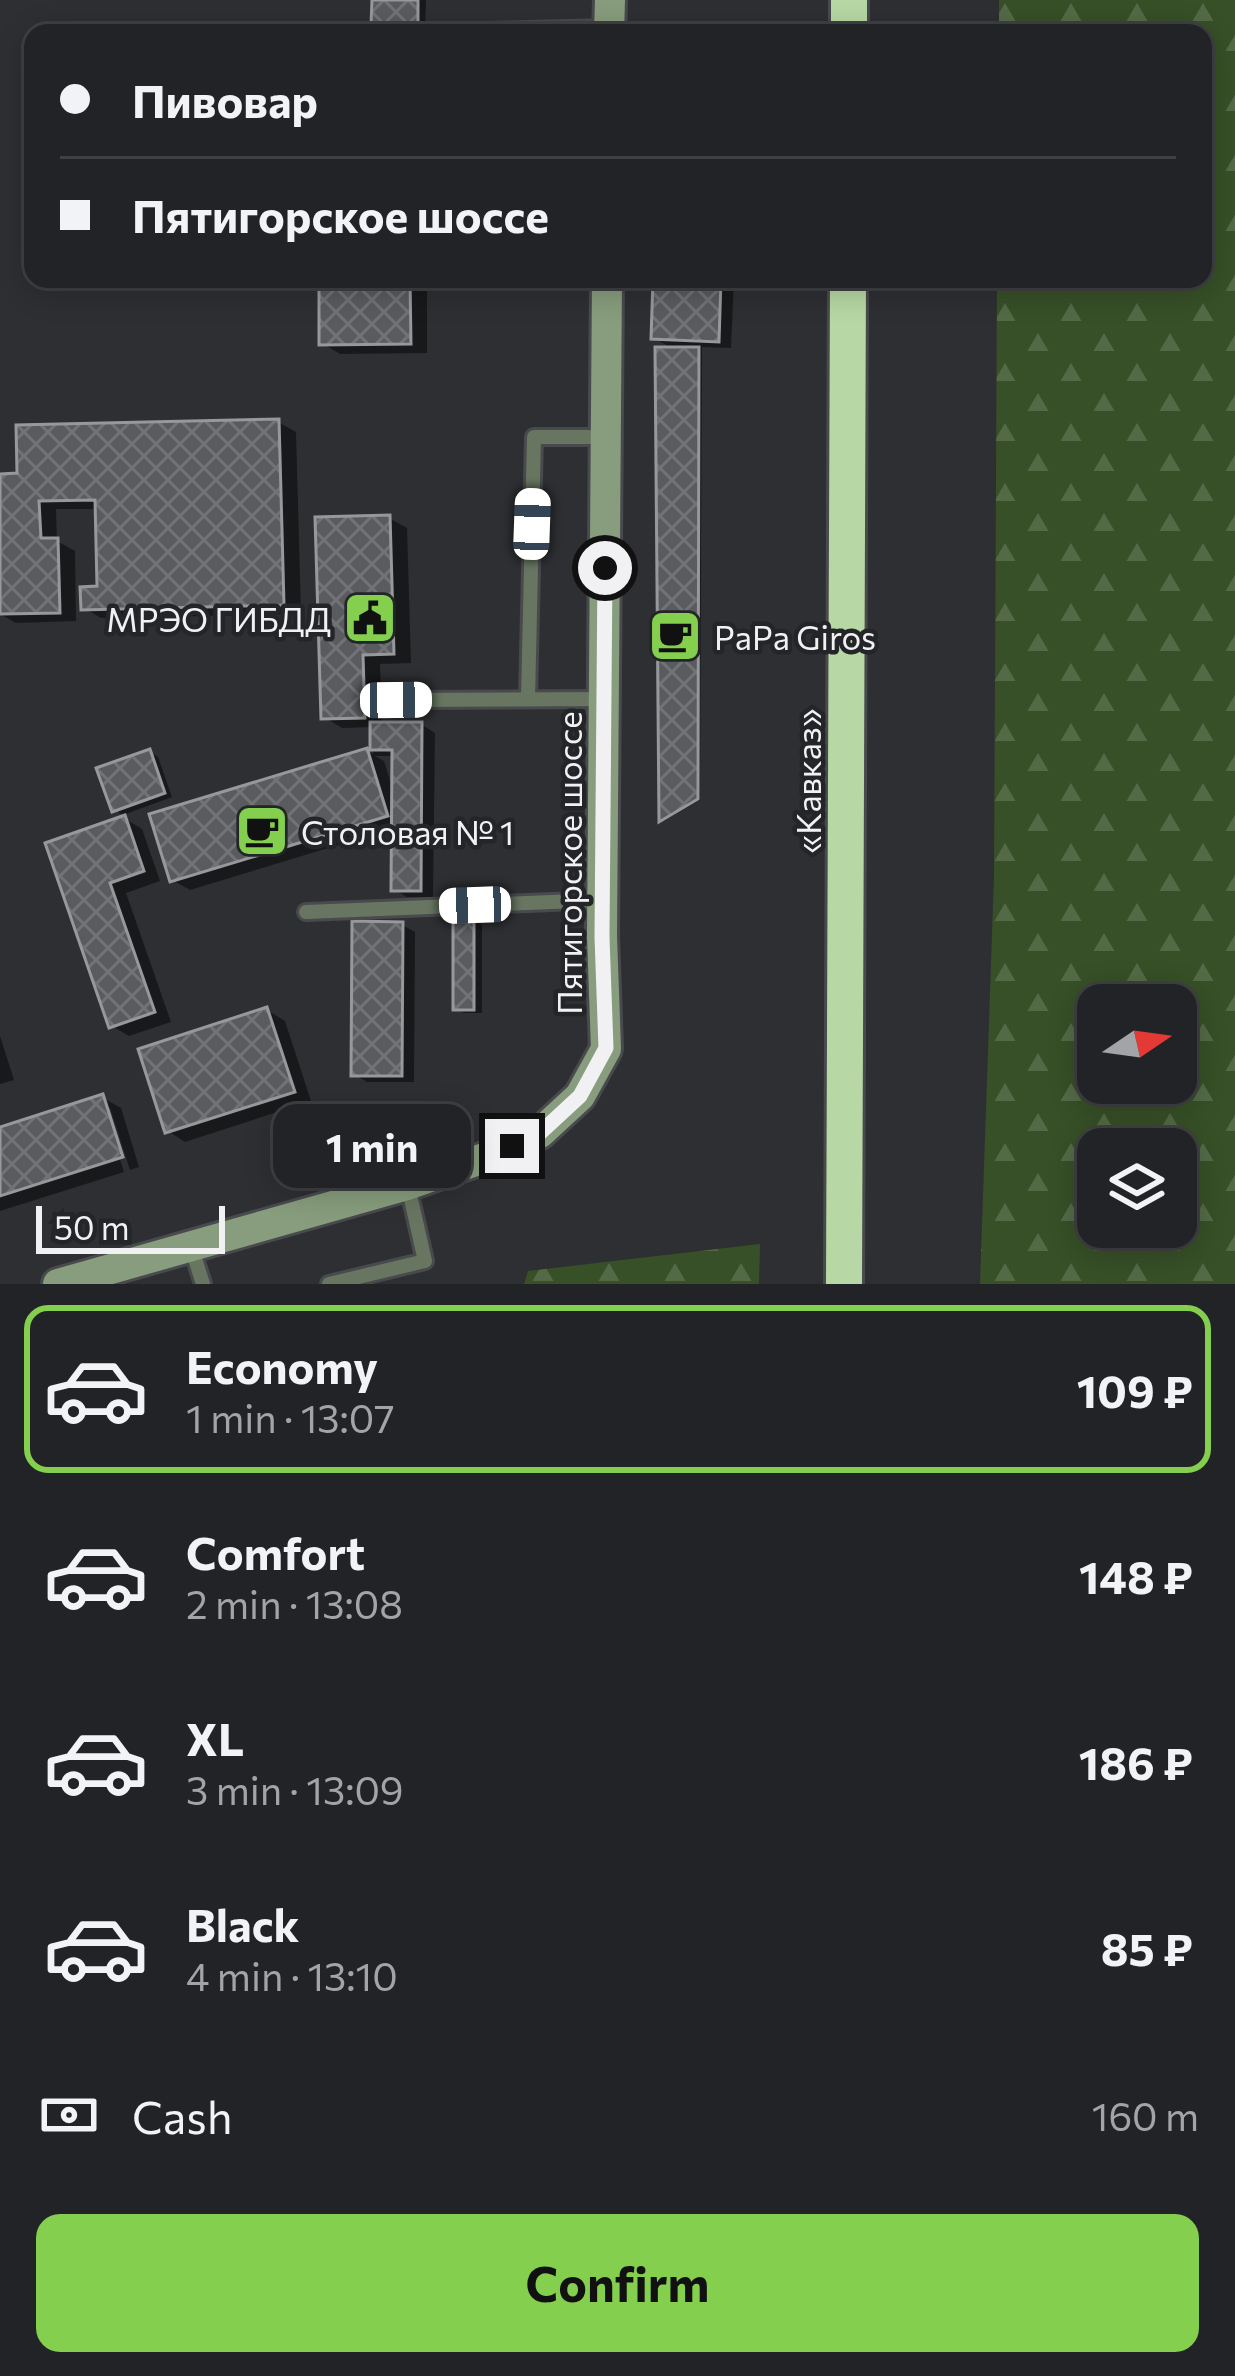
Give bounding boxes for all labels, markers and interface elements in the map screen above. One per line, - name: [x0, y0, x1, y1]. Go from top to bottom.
- text: Пивовар: [132, 72, 318, 127]
- text: Пятигорское шоссе: [132, 187, 549, 242]
- car: [513, 487, 551, 561]
- route start: [578, 541, 632, 595]
- public building icon: МРЭО ГИБДД: [342, 590, 398, 646]
- place label: МРЭО ГИБДД: [106, 598, 331, 639]
- cafe icon: PaPa Giros: [647, 608, 703, 664]
- place label: PaPa Giros: [714, 616, 876, 657]
- car: [360, 681, 432, 719]
- street label: «Кавказ»: [787, 709, 828, 853]
- street label: Пятигорское шоссе: [548, 711, 589, 1015]
- cafe icon: Столовая № 1: [234, 803, 290, 859]
- place label: Столовая № 1: [301, 811, 514, 852]
- car: [438, 886, 512, 924]
- north arrow: [1077, 984, 1197, 1104]
- map controls: [1077, 984, 1197, 1248]
- callout: 1 min: [272, 1104, 470, 1188]
- route end: [485, 1119, 539, 1173]
- text: 1 min: [326, 1122, 418, 1170]
- button: layers: [1077, 1128, 1197, 1248]
- scale bar: [36, 1200, 225, 1253]
- text: 50 m: [54, 1206, 130, 1247]
- icon: car: [42, 1335, 150, 1443]
- text: Economy: [186, 1338, 378, 1393]
- text: 109 ₽: [1077, 1362, 1193, 1417]
- text: 1 min · 13:07: [186, 1393, 395, 1441]
- icon: car: [42, 1521, 150, 1629]
- text: Comfort: [186, 1524, 365, 1579]
- text: 148 ₽: [1079, 1548, 1193, 1603]
- text: 2 min · 13:08: [186, 1579, 403, 1627]
- icon: car: [42, 1707, 150, 1815]
- text: XL: [186, 1710, 244, 1765]
- text: 186 ₽: [1079, 1734, 1193, 1789]
- text: 3 min · 13:09: [186, 1765, 404, 1813]
- icon: car: [42, 1893, 150, 2001]
- text: Black: [186, 1896, 299, 1951]
- text: 85 ₽: [1101, 1920, 1193, 1975]
- text: 4 min · 13:10: [186, 1951, 398, 1999]
- icon: cash: [36, 2082, 102, 2148]
- text: Cash: [132, 2088, 233, 2143]
- text: 160 m: [1092, 2091, 1199, 2139]
- button: Confirm: [36, 2214, 1199, 2352]

